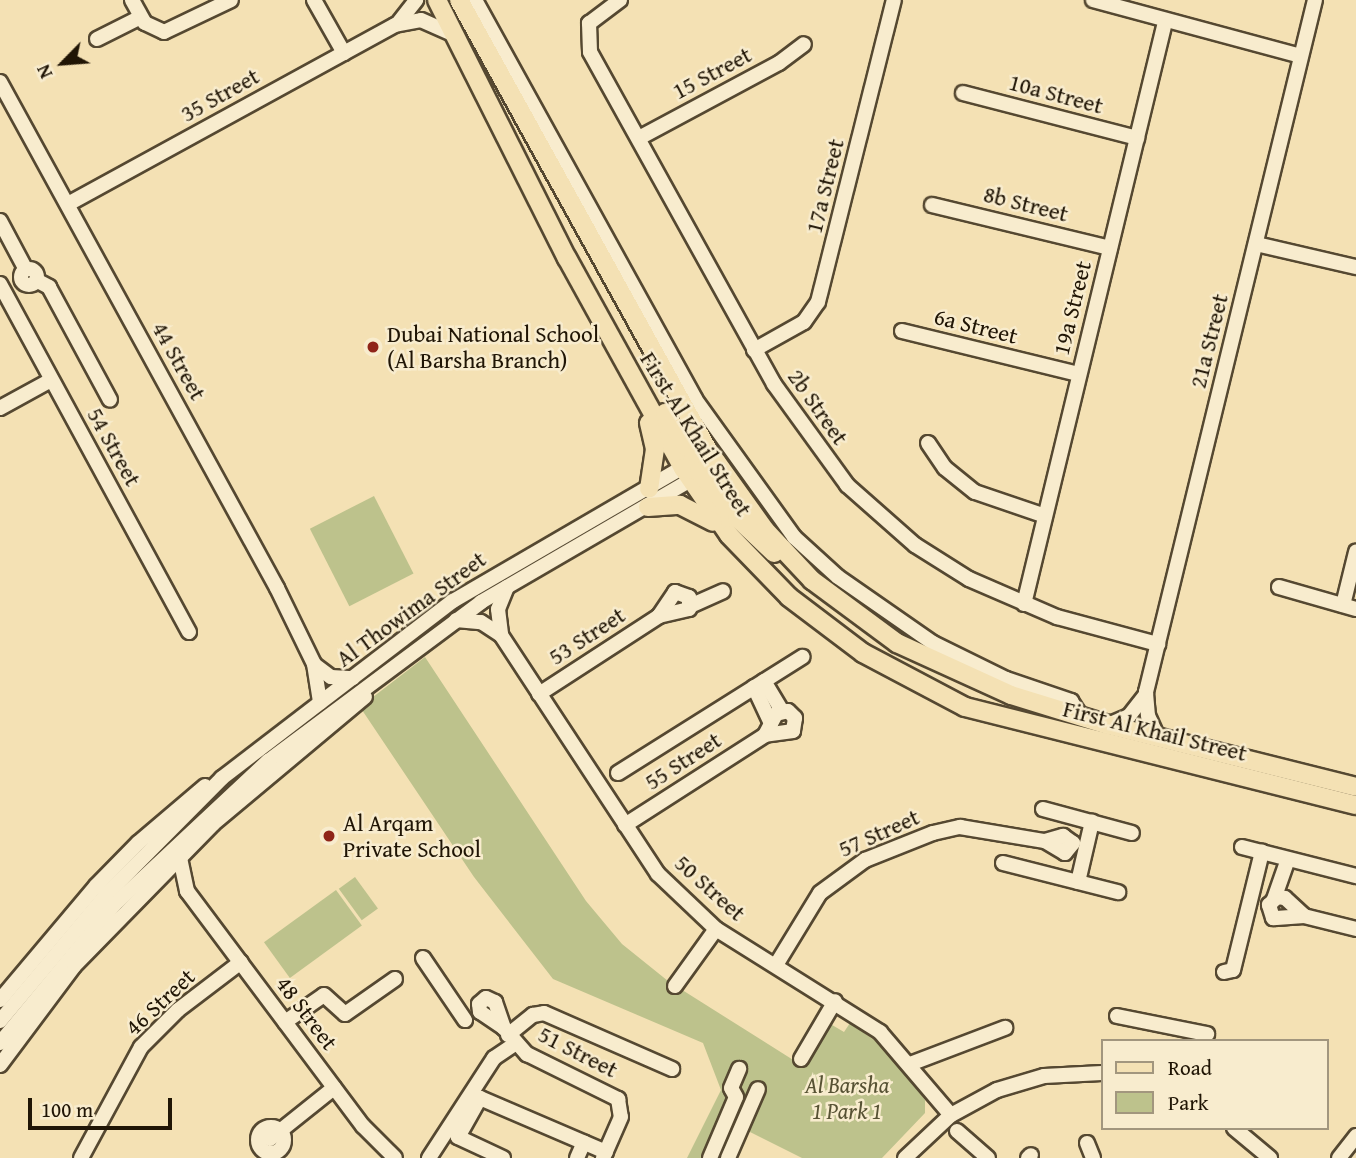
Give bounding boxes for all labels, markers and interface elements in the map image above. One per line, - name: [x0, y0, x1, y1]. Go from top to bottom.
- north arrow: [28, 28, 98, 98]
- street label: 15 Street: [668, 41, 756, 105]
- text: N: [29, 60, 59, 84]
- street label: 35 Street: [176, 62, 264, 128]
- street label: 10a Street: [1006, 68, 1106, 120]
- street label: 17a Street: [800, 136, 850, 236]
- street label: 8b Street: [981, 180, 1071, 228]
- street label: 19a Street: [1047, 258, 1097, 358]
- street label: 21a Street: [1184, 291, 1234, 391]
- street label: 6a Street: [931, 302, 1021, 350]
- street label: 44 Street: [146, 317, 212, 405]
- place label: Dubai National School (Al Barsha Branch): [387, 320, 599, 374]
- marker: Dubai National School (Al Barsha Branch): [365, 339, 381, 355]
- street label: First Al Khail Street: [634, 347, 758, 521]
- street label: 2b Street: [782, 364, 854, 450]
- street label: 54 Street: [81, 403, 147, 491]
- street label: Al Thowima Street: [331, 545, 491, 673]
- street label: 53 Street: [544, 601, 630, 671]
- street label: First Al Khail Street: [1060, 695, 1250, 767]
- street label: 55 Street: [640, 726, 726, 796]
- street label: 57 Street: [834, 803, 924, 863]
- place label: Al Arqam Private School: [343, 809, 481, 863]
- marker: Al Arqam Private School: [321, 828, 337, 844]
- street label: 50 Street: [669, 849, 751, 927]
- street label: 46 Street: [119, 963, 201, 1041]
- street label: 48 Street: [270, 971, 344, 1055]
- street label: 51 Street: [534, 1020, 622, 1084]
- legend: [1100, 1039, 1328, 1130]
- text: Road: [1168, 1052, 1212, 1083]
- park label: Al Barsha 1 Park 1: [805, 1071, 889, 1125]
- scale bar: [32, 1084, 175, 1128]
- text: Park: [1168, 1087, 1209, 1118]
- text: 100 m: [41, 1094, 93, 1125]

